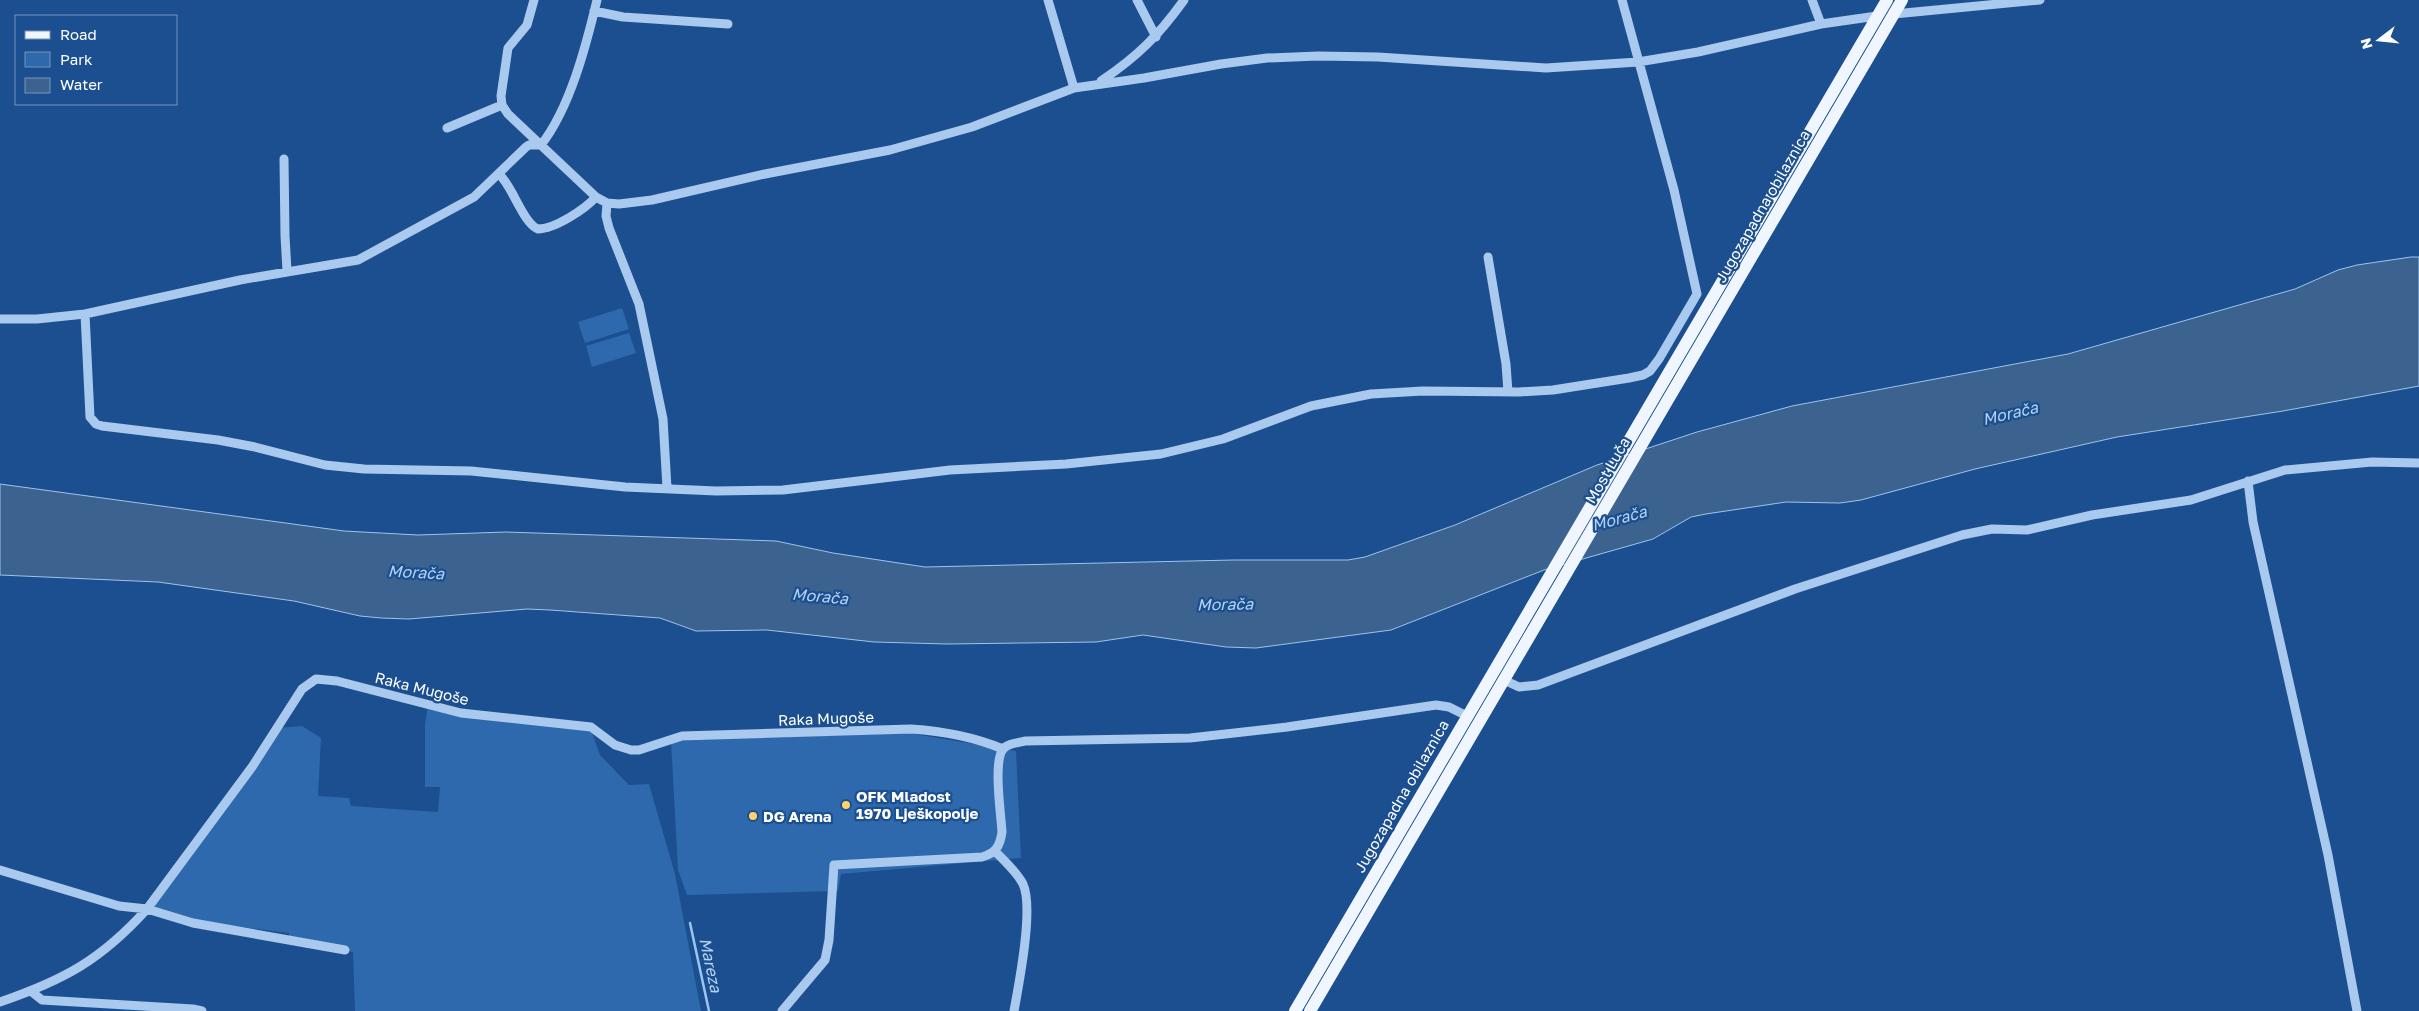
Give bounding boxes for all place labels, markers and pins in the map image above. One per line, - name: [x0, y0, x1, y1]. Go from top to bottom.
- place label: OFK Mladost 1970 Lješkopolje: [856, 787, 979, 822]
- marker: OFK Mladost 1970 Lješkopolje: [840, 799, 852, 811]
- place label: DG Arena: [763, 807, 832, 825]
- marker: DG Arena: [747, 810, 759, 822]

